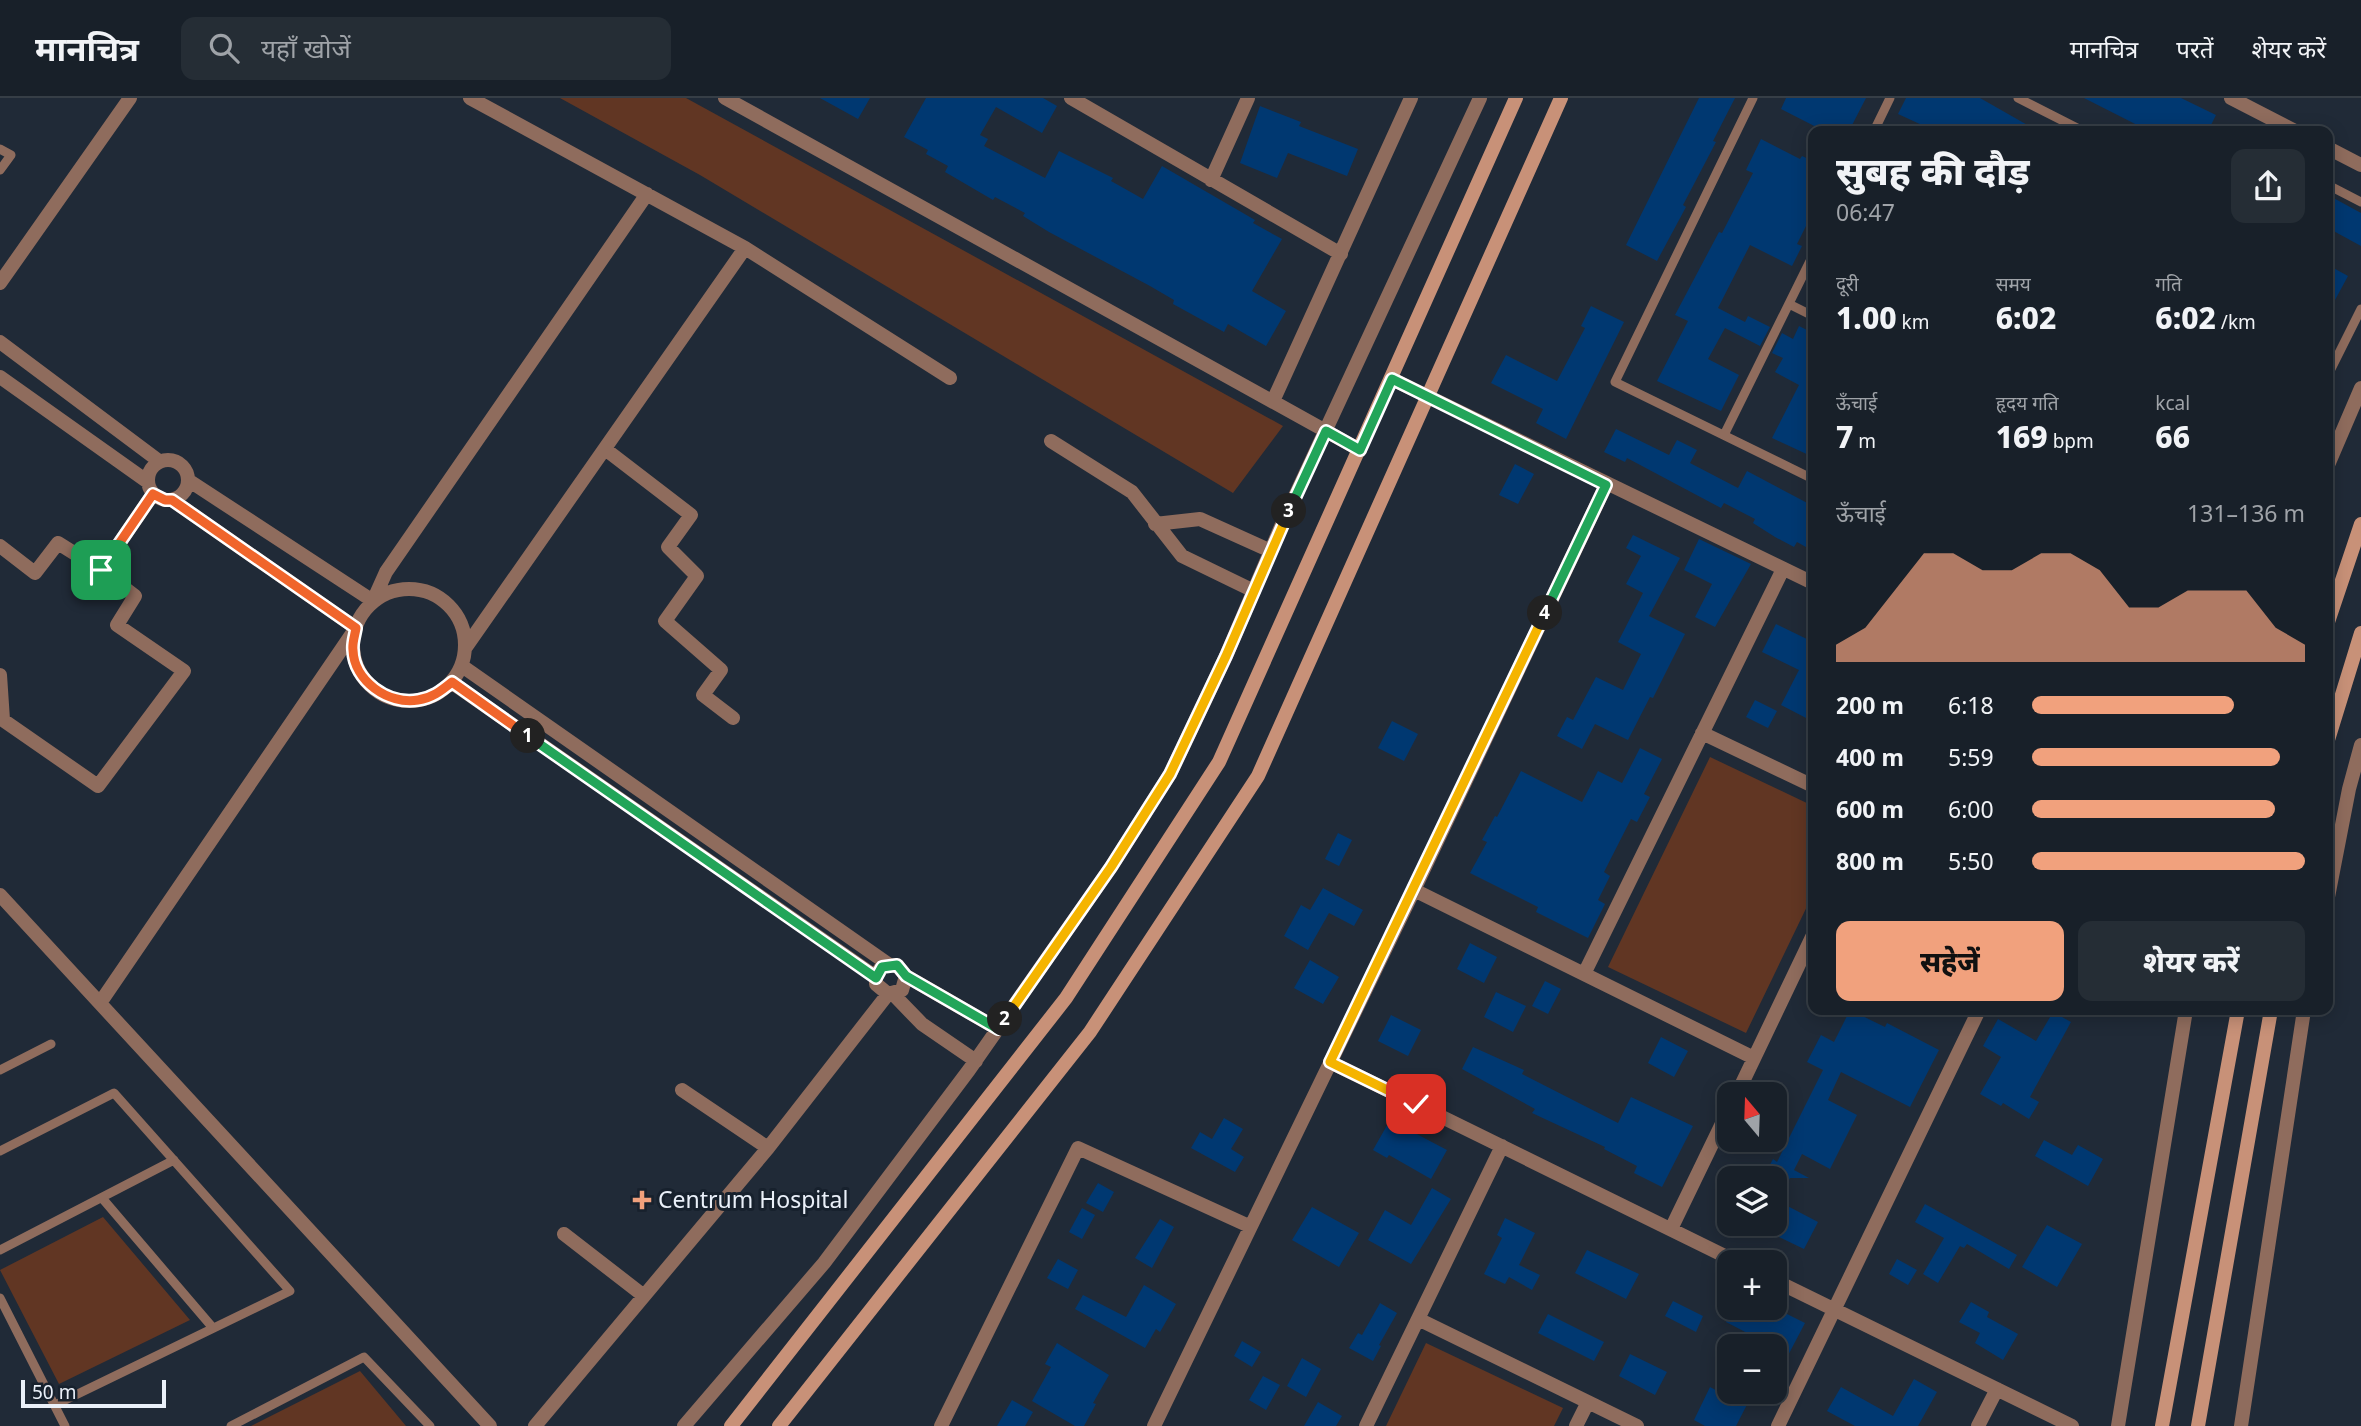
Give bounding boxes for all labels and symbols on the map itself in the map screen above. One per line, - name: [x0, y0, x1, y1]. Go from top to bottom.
- pin: 3: [1272, 494, 1306, 528]
- pin: [71, 540, 131, 600]
- pin: 4: [1528, 596, 1562, 630]
- pin: 1: [510, 718, 546, 754]
- pin: 2: [988, 1002, 1023, 1037]
- pin: [1386, 1074, 1446, 1134]
- north arrow: [1717, 1082, 1787, 1152]
- place label: Centrum Hospital: [658, 1183, 848, 1215]
- marker: Centrum Hospital: [632, 1190, 652, 1210]
- scale bar: [21, 1377, 166, 1409]

